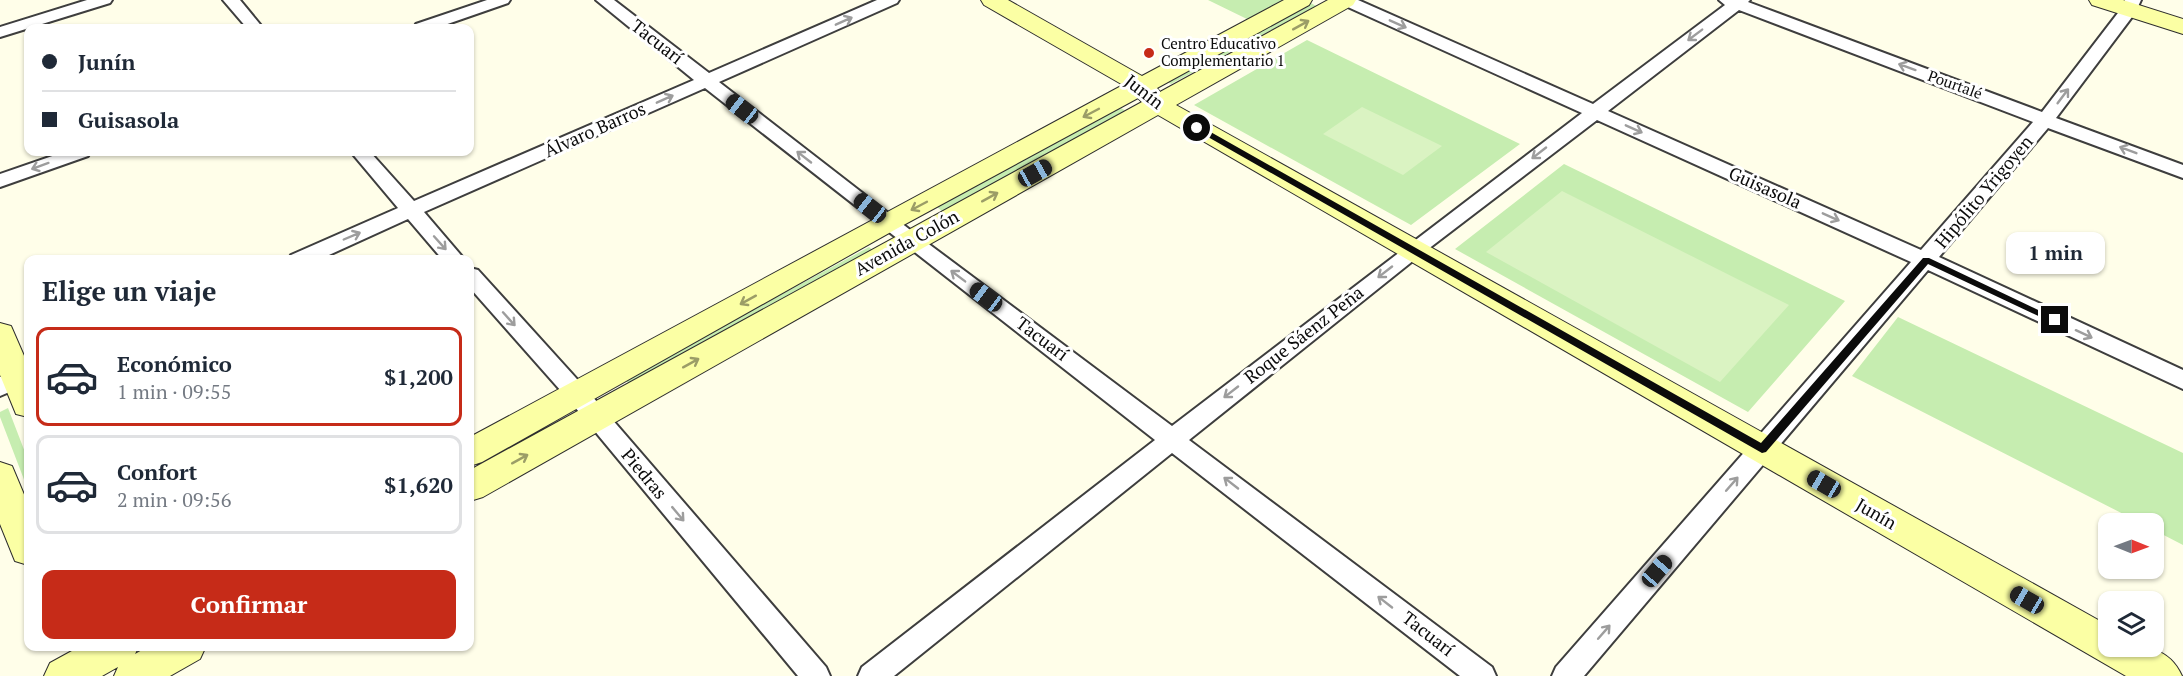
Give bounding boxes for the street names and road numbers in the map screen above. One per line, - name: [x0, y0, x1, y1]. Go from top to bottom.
- street label: Tacuarí: [627, 13, 689, 69]
- street label: Pourtalé: [1925, 65, 1985, 103]
- street label: Junín: [1120, 68, 1169, 114]
- street label: Álvaro Barros: [540, 96, 649, 162]
- street label: Hipólito Yrigoyen: [1929, 130, 2038, 253]
- street label: Guisasola: [1725, 160, 1806, 214]
- street label: Avenida Colón: [850, 203, 963, 281]
- street label: Roque Sáenz Peña: [1239, 280, 1368, 388]
- street label: Tacuarí: [1011, 311, 1074, 366]
- street label: Piedras: [617, 443, 673, 504]
- street label: Junín: [1852, 492, 1901, 534]
- street label: Tacuarí: [1398, 605, 1460, 661]

